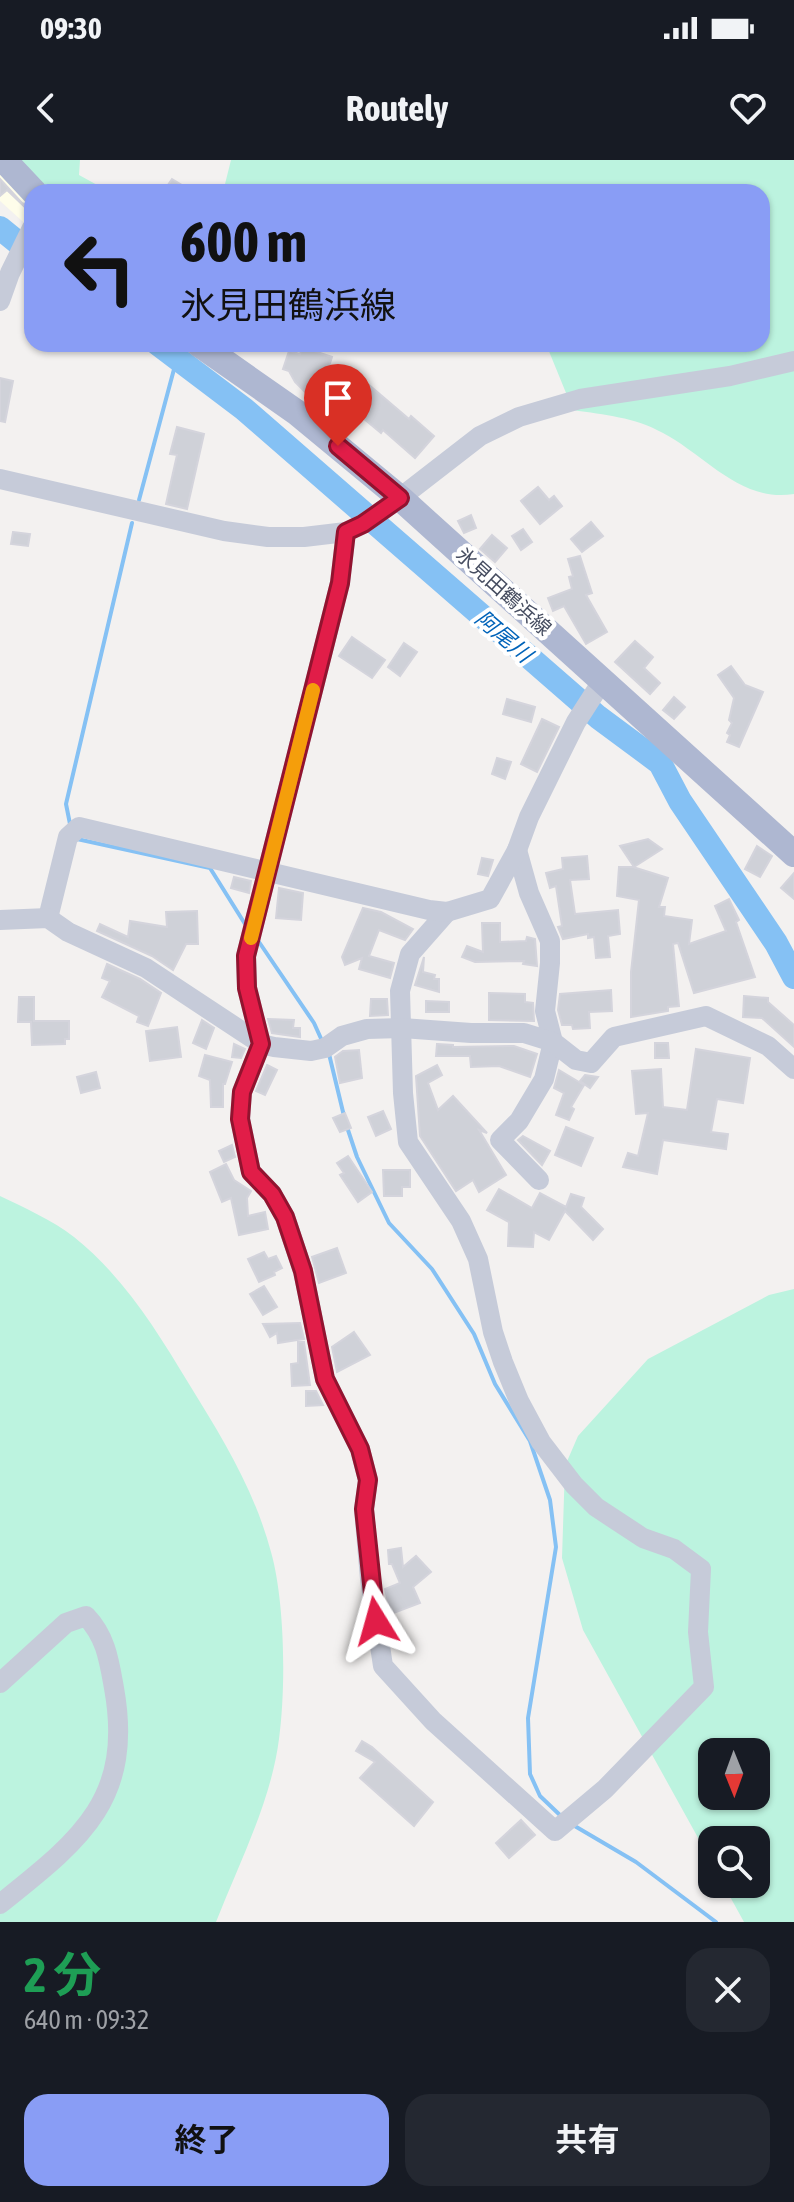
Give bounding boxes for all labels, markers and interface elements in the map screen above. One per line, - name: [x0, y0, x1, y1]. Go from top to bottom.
- text: 09:30: [40, 11, 102, 45]
- icon: back: [24, 86, 68, 130]
- icon: heart: [726, 86, 770, 130]
- text: Routely: [346, 87, 448, 129]
- text: 600 m: [180, 210, 307, 274]
- icon: left: [48, 216, 152, 320]
- text: 氷見田鶴浜線: [180, 284, 396, 326]
- pin: [304, 364, 372, 446]
- icon: arrive: [316, 376, 360, 420]
- street label: 氷見田鶴浜線: [452, 542, 556, 640]
- water label: 阿尾川: [471, 605, 539, 669]
- position arrow: [334, 1579, 418, 1663]
- north arrow: [698, 1738, 770, 1810]
- map controls: [698, 1738, 770, 1898]
- button: search: [698, 1826, 770, 1898]
- text: 2 分: [24, 1947, 101, 2002]
- button: close: [686, 1948, 770, 2032]
- text: 640 m · 09:32: [24, 2005, 149, 2035]
- button: 終了: [24, 2094, 389, 2186]
- button: 共有: [405, 2094, 770, 2186]

